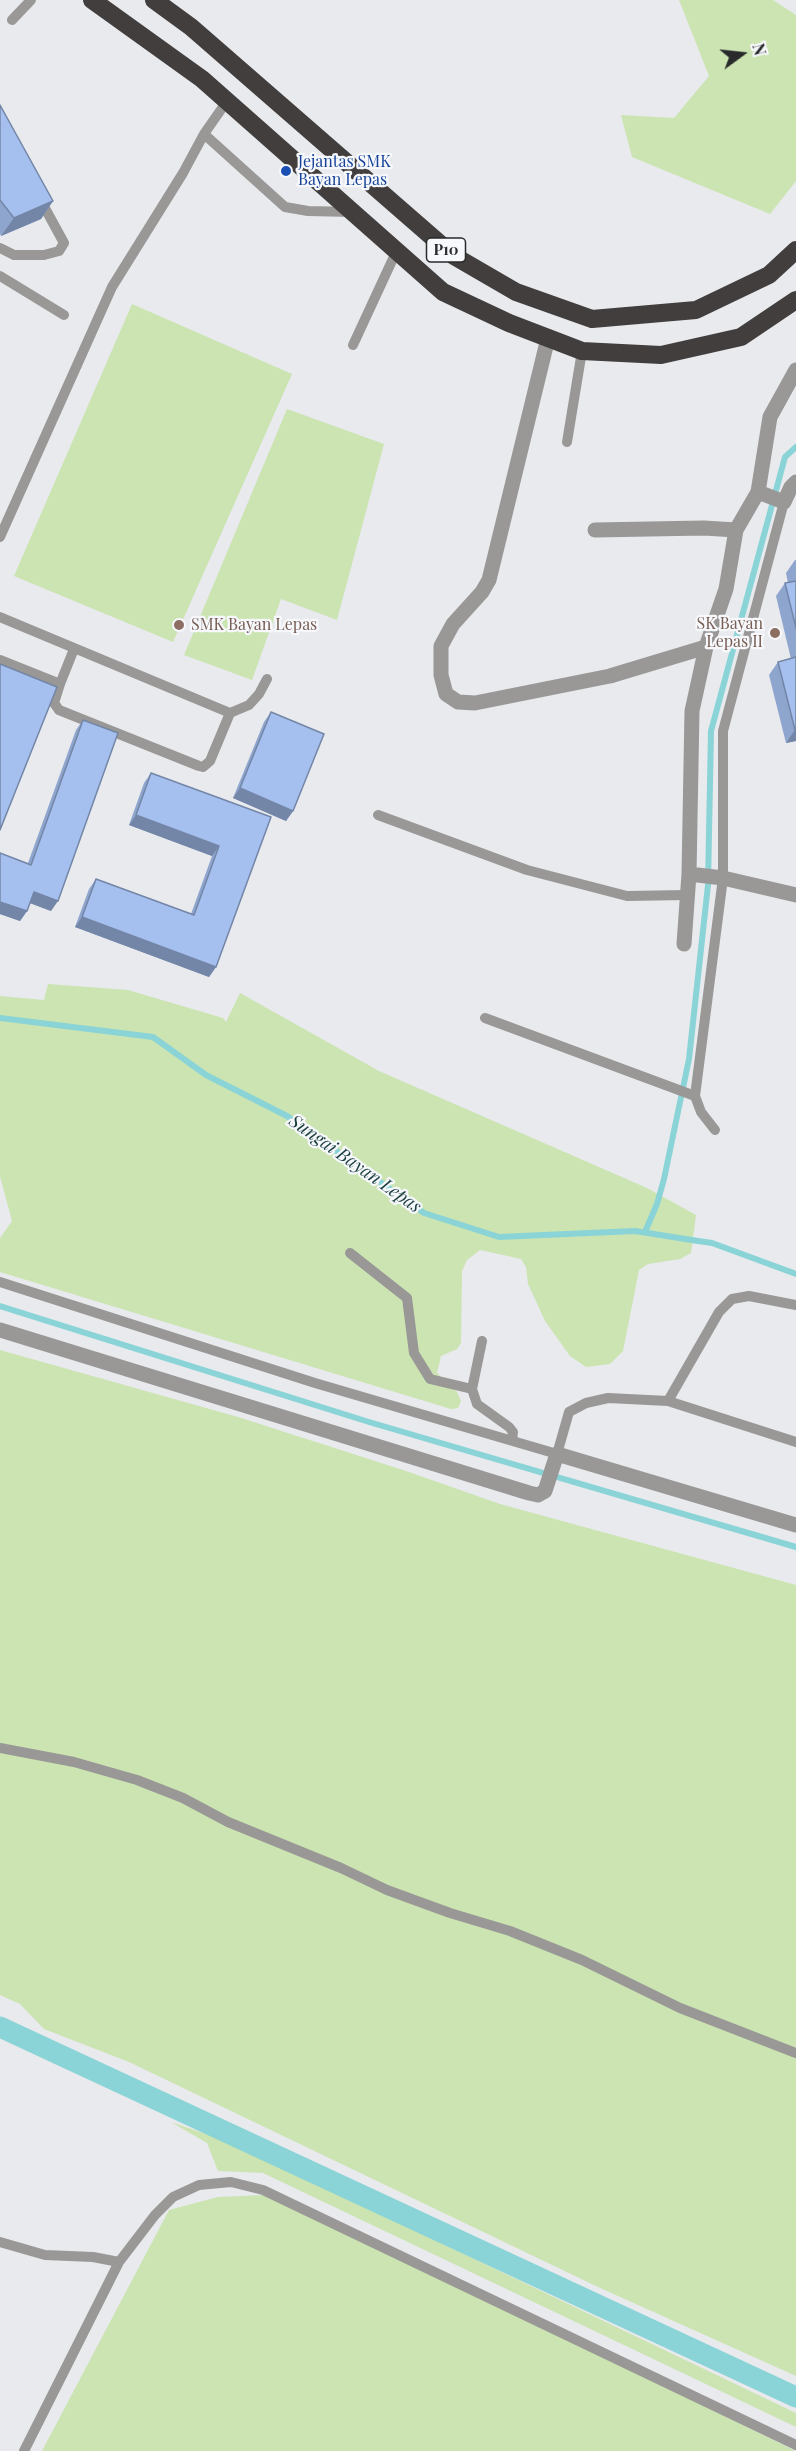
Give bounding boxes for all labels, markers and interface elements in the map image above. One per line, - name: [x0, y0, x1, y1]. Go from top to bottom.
- north arrow: [712, 24, 772, 84]
- text: N: [748, 41, 772, 58]
- place label: Jejantas SMK Bayan Lepas: [298, 152, 391, 190]
- marker: Jejantas SMK Bayan Lepas: [279, 164, 293, 178]
- road number: P10: [426, 238, 466, 262]
- place label: SK Bayan Lepas II: [697, 614, 763, 652]
- place label: SMK Bayan Lepas: [191, 615, 317, 635]
- marker: SMK Bayan Lepas: [172, 618, 186, 632]
- marker: SK Bayan Lepas II: [768, 626, 782, 640]
- water label: Sungai Bayan Lepas: [285, 1110, 425, 1218]

